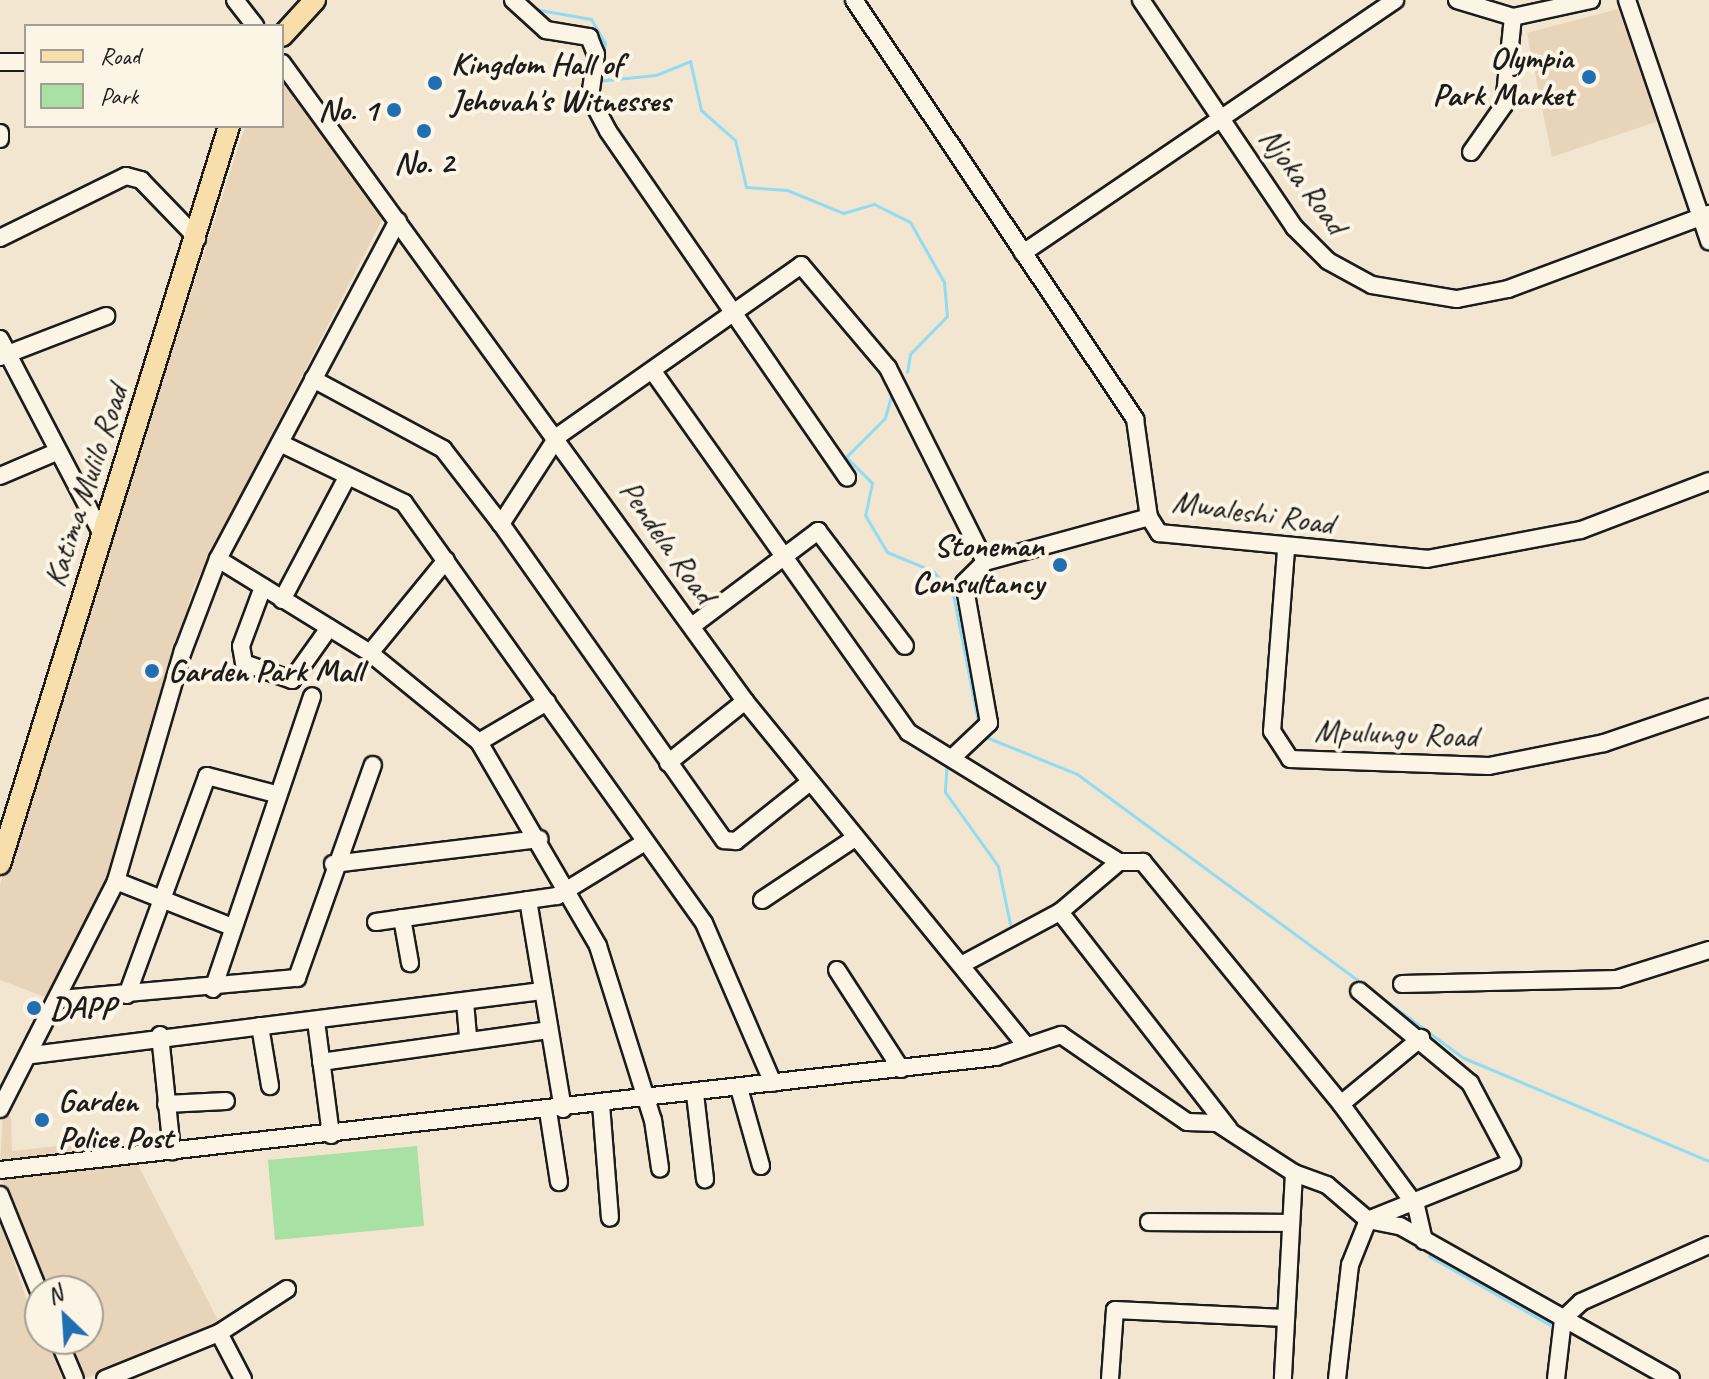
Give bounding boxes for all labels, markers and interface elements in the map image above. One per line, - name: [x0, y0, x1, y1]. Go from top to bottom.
- legend: [24, 24, 284, 128]
- place label: Olympia Park Market: [1431, 40, 1573, 115]
- text: Road: [100, 41, 140, 71]
- place label: Kingdom Hall of Jehovah's Witnesses: [451, 46, 670, 121]
- marker: Olympia Park Market: [1580, 68, 1598, 86]
- marker: Kingdom Hall of Jehovah's Witnesses: [426, 74, 444, 92]
- text: Park: [100, 81, 138, 111]
- place label: No. 1: [318, 91, 378, 129]
- marker: No. 1: [385, 101, 403, 119]
- street label: Njoka Road: [1251, 120, 1355, 242]
- marker: No. 2: [415, 122, 433, 140]
- place label: No. 2: [394, 144, 454, 182]
- street label: Katima Mulilo Road: [35, 380, 137, 592]
- street label: Pendela Road: [611, 473, 723, 611]
- street label: Mwaleshi Road: [1170, 483, 1336, 543]
- place label: Stoneman Consultancy: [912, 528, 1044, 603]
- marker: Stoneman Consultancy: [1051, 556, 1069, 574]
- place label: Garden Park Mall: [168, 652, 364, 690]
- marker: Garden Park Mall: [143, 662, 161, 680]
- street label: Mpulungu Road: [1314, 712, 1478, 756]
- place label: DAPP: [50, 989, 115, 1027]
- marker: DAPP: [25, 999, 43, 1017]
- place label: Garden Police Post: [58, 1083, 173, 1158]
- marker: Garden Police Post: [33, 1111, 51, 1129]
- north arrow: [24, 1275, 104, 1355]
- text: N: [43, 1279, 67, 1311]

